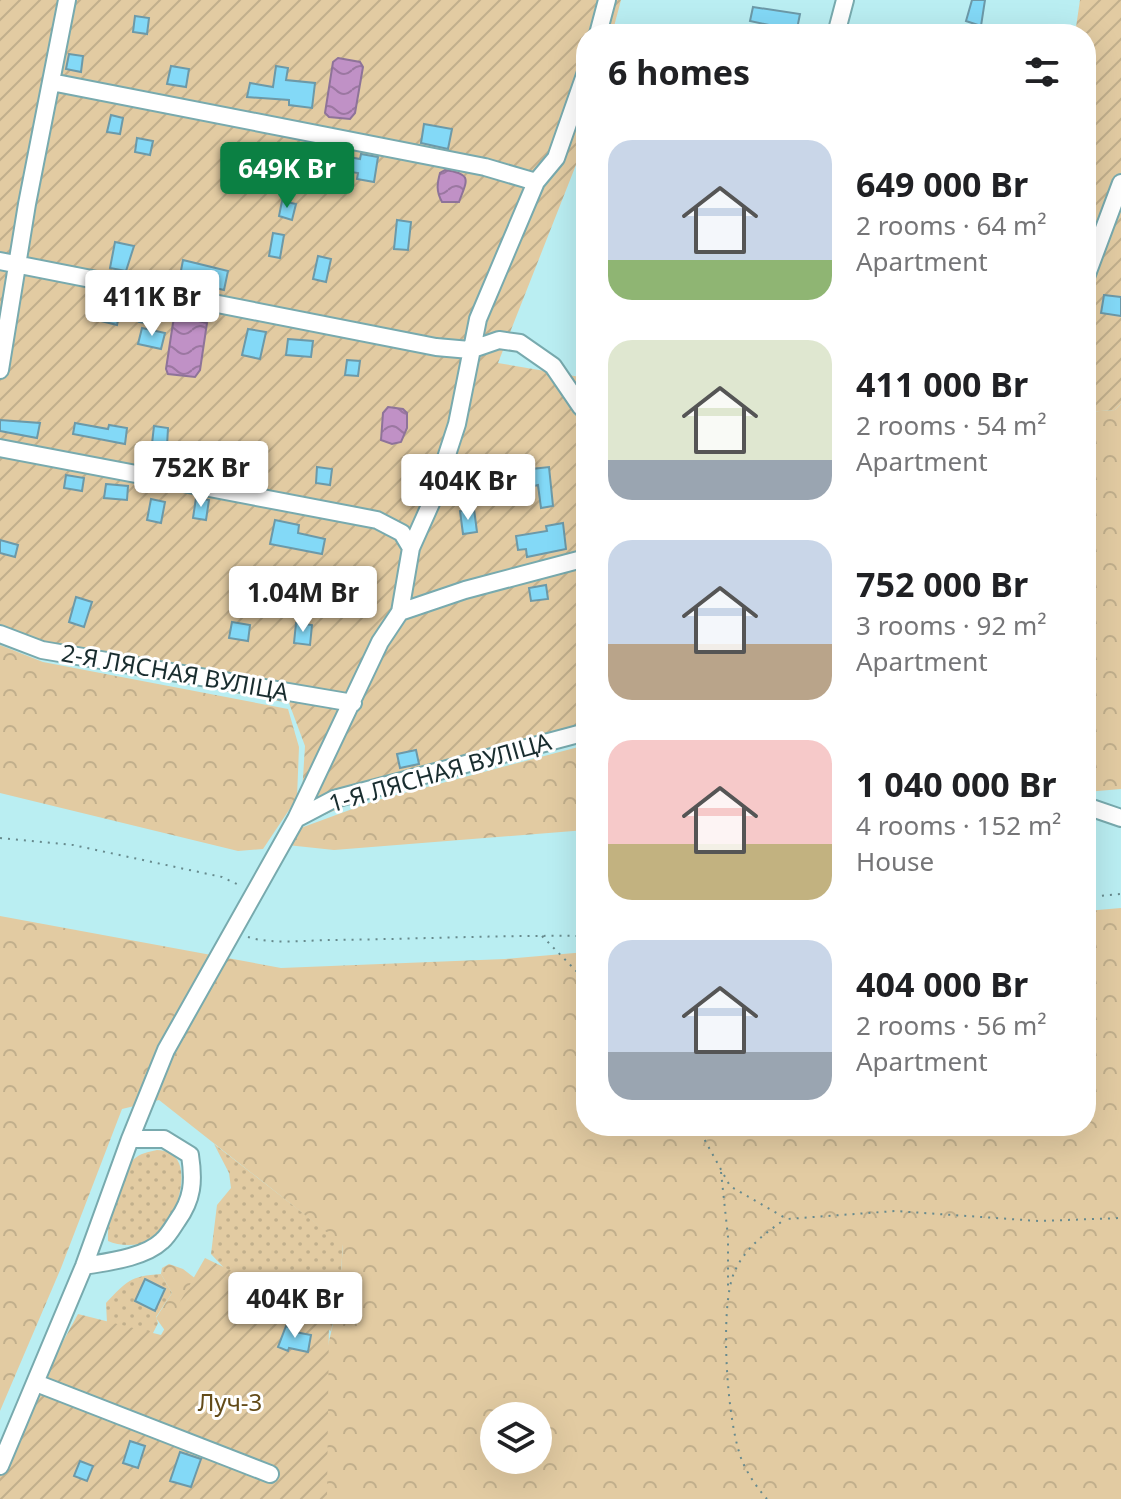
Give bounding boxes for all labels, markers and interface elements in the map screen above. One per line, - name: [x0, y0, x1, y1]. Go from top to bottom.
- text: 6 homes: [608, 49, 750, 95]
- icon: filters: [1020, 50, 1064, 94]
- pin: 649K Br: [213, 142, 361, 210]
- text: 649K Br: [238, 150, 336, 186]
- text: 649 000 Br: [856, 161, 1028, 207]
- icon: home: [672, 172, 768, 268]
- text: 2 rooms · 64 m²: [856, 207, 1046, 243]
- text: Apartment: [856, 243, 988, 279]
- pin: 411K Br: [78, 270, 226, 338]
- text: 411K Br: [103, 278, 201, 314]
- text: 411 000 Br: [856, 361, 1028, 407]
- icon: home: [672, 372, 768, 468]
- text: 2 rooms · 54 m²: [856, 407, 1046, 443]
- pin: 752K Br: [127, 441, 275, 509]
- text: Apartment: [856, 443, 988, 479]
- text: 752K Br: [152, 449, 250, 485]
- pin: 404K Br: [394, 454, 542, 522]
- text: 404K Br: [419, 462, 517, 498]
- text: 752 000 Br: [856, 561, 1028, 607]
- pin: 1.04M Br: [220, 566, 386, 634]
- icon: home: [672, 572, 768, 668]
- text: 1.04M Br: [247, 574, 359, 610]
- text: 3 rooms · 92 m²: [856, 607, 1046, 643]
- street label: 2-Я ЛЯСНАЯ ВУЛІЦА: [59, 635, 292, 708]
- text: Apartment: [856, 643, 988, 679]
- street label: 1-Я ЛЯСНАЯ ВУЛІЦА: [324, 724, 555, 819]
- text: 1 040 000 Br: [856, 761, 1056, 807]
- icon: home: [672, 772, 768, 868]
- text: 4 rooms · 152 m²: [856, 807, 1061, 843]
- text: House: [856, 843, 934, 879]
- text: 404 000 Br: [856, 961, 1028, 1007]
- icon: home: [672, 972, 768, 1068]
- text: 2 rooms · 56 m²: [856, 1007, 1046, 1043]
- text: Apartment: [856, 1043, 988, 1079]
- pin: 404K Br: [221, 1272, 369, 1340]
- text: 404K Br: [246, 1280, 344, 1316]
- park label: Луч-3: [198, 1385, 262, 1418]
- map controls: [480, 1402, 552, 1474]
- button: layers: [480, 1402, 552, 1474]

